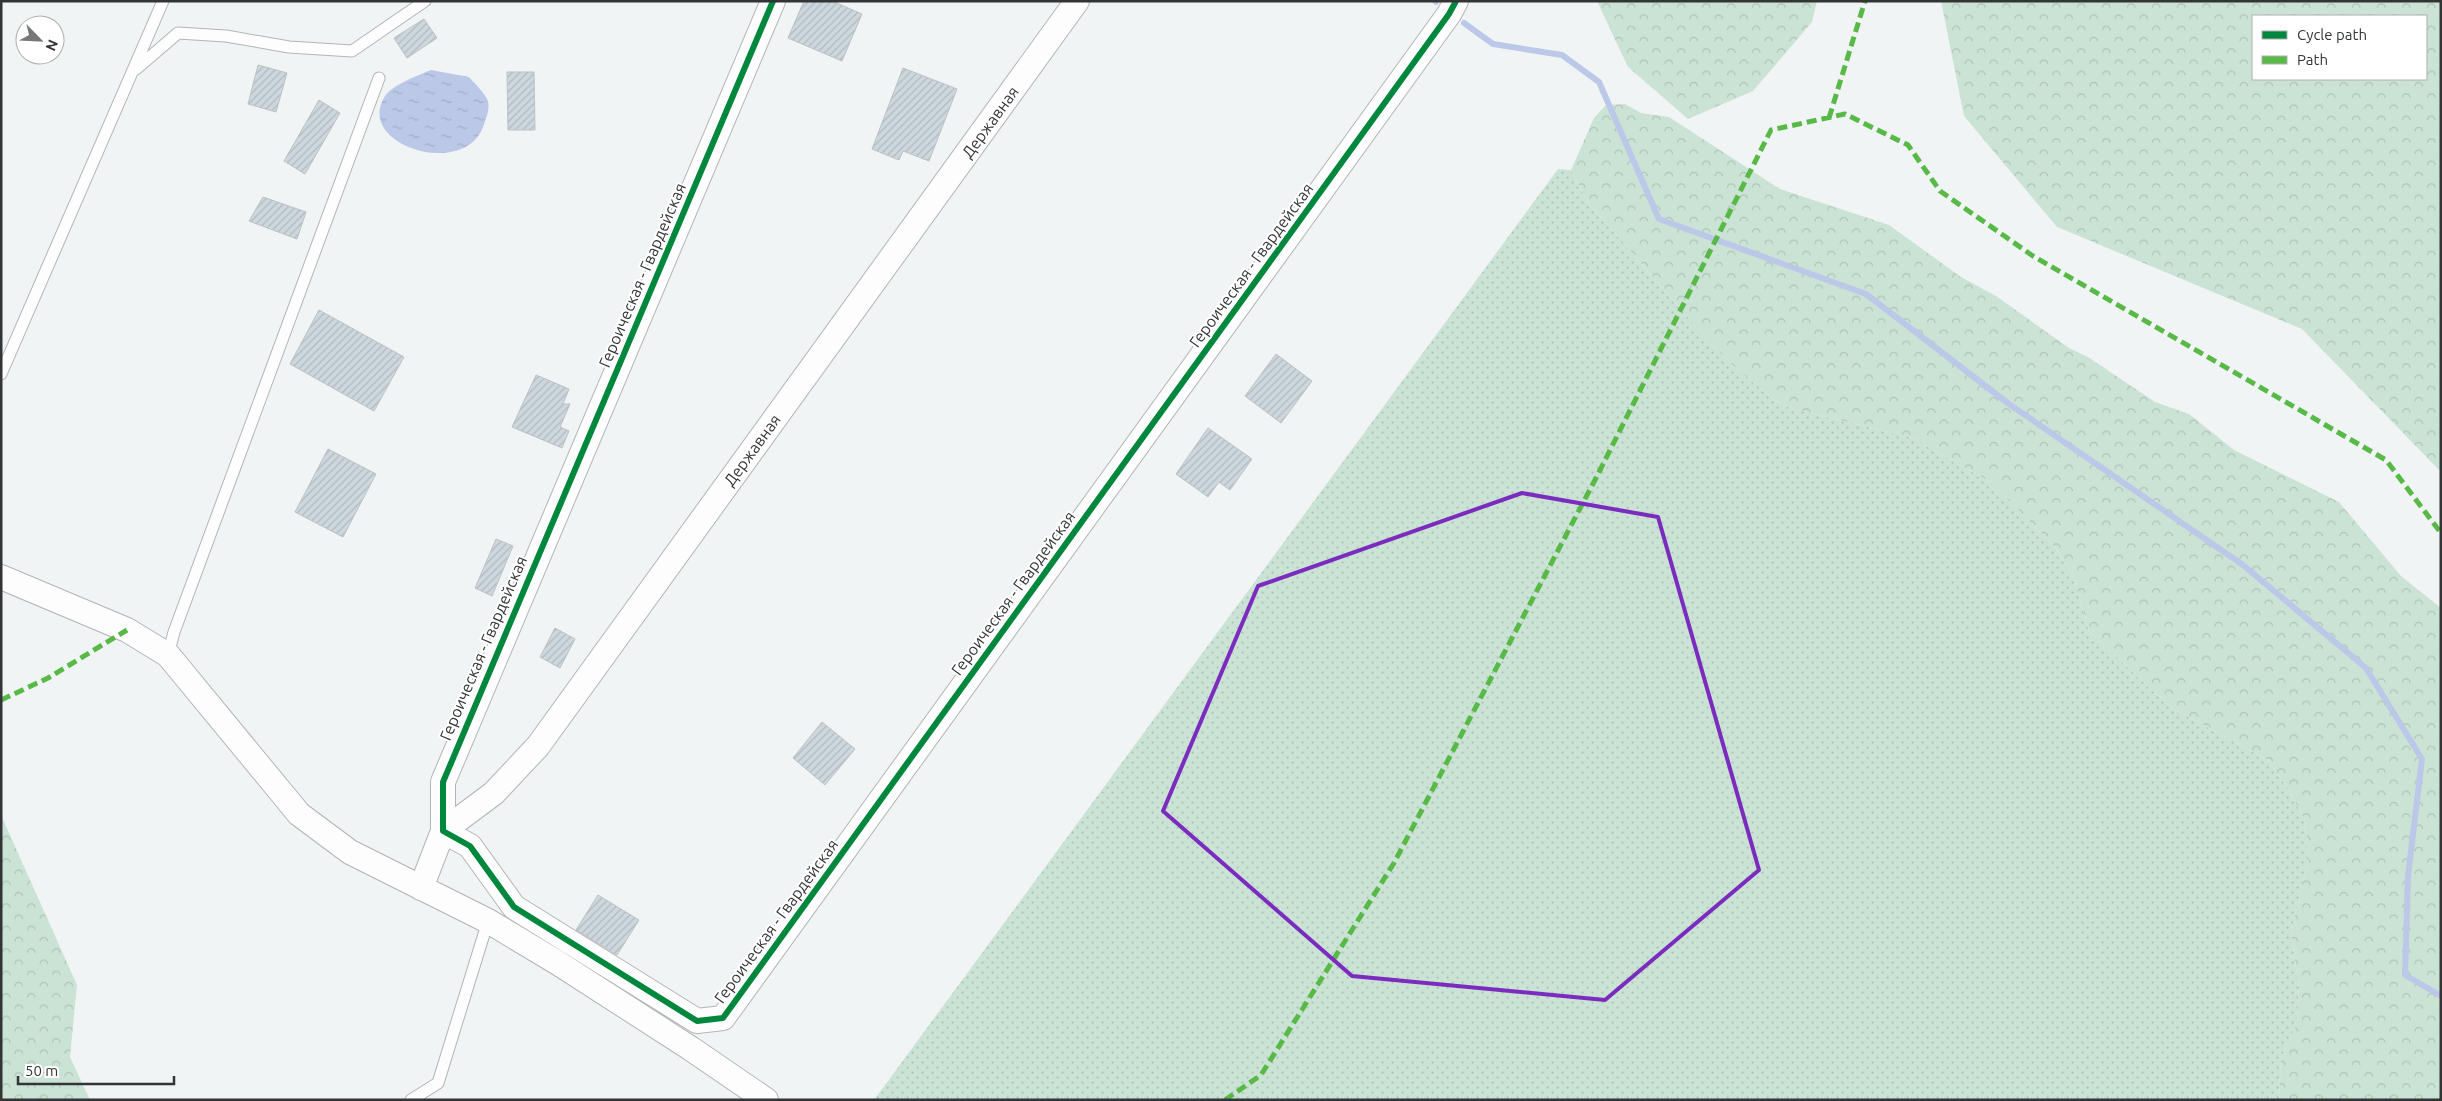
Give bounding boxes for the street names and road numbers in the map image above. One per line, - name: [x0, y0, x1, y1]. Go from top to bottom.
- street label: Державная: [958, 83, 1022, 161]
- street label: Героическая - Гвардейская: [1185, 179, 1317, 351]
- street label: Героическая - Гвардейская: [595, 180, 689, 370]
- street label: Державная: [720, 411, 784, 489]
- street label: Героическая - Гвардейская: [947, 507, 1079, 679]
- street label: Героическая - Гвардейская: [436, 553, 530, 743]
- street label: Героическая - Гвардейская: [710, 835, 842, 1007]

